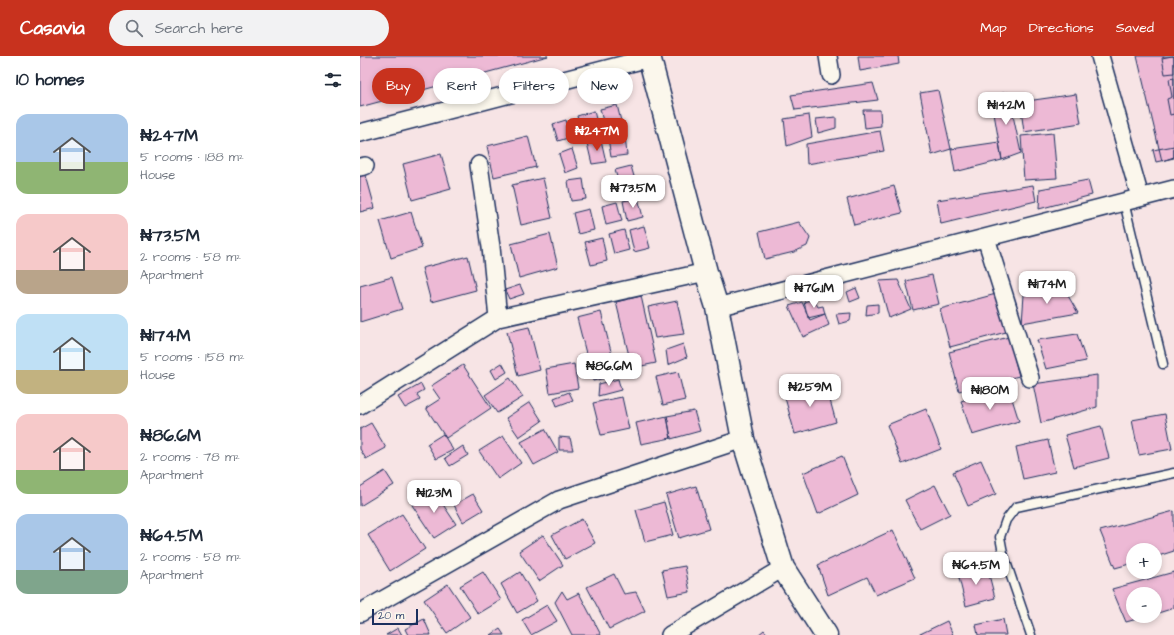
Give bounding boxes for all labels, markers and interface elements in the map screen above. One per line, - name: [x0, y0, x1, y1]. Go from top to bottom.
- search box: [109, 10, 389, 46]
- text: Casavia: [20, 15, 85, 42]
- icon: search: [123, 17, 145, 39]
- text: Search here: [155, 18, 243, 39]
- text: Map: [980, 18, 1007, 38]
- text: Directions: [1029, 18, 1094, 38]
- text: Saved: [1116, 18, 1154, 38]
- text: 10 homes: [16, 68, 85, 92]
- chip: Buy: [372, 68, 425, 104]
- chip: Rent: [433, 68, 491, 104]
- chip: Filters: [499, 68, 569, 104]
- chip: New: [577, 68, 633, 104]
- icon: filters: [322, 69, 344, 91]
- pin: ₦142M: [978, 92, 1034, 126]
- text: ₦142M: [987, 96, 1025, 114]
- pin: ₦247M: [569, 118, 625, 152]
- text: ₦247M: [575, 122, 619, 140]
- text: ₦247M: [140, 124, 198, 148]
- icon: home: [48, 130, 96, 178]
- text: 5 rooms · 188 m²: [140, 148, 244, 166]
- text: House: [140, 166, 175, 184]
- pin: ₦73.5M: [600, 175, 666, 209]
- text: ₦73.5M: [610, 179, 656, 197]
- text: ₦73.5M: [140, 224, 200, 248]
- icon: home: [48, 230, 96, 278]
- text: 2 rooms · 58 m²: [140, 248, 241, 266]
- text: Apartment: [140, 266, 204, 284]
- pin: ₦174M: [1019, 271, 1075, 305]
- pin: ₦76.1M: [781, 275, 847, 309]
- text: ₦174M: [1028, 275, 1066, 293]
- text: ₦76.1M: [794, 279, 834, 297]
- text: ₦174M: [140, 324, 191, 348]
- icon: home: [48, 330, 96, 378]
- text: 5 rooms · 158 m²: [140, 348, 245, 366]
- pin: ₦86.6M: [576, 353, 642, 387]
- text: ₦86.6M: [586, 357, 632, 375]
- text: House: [140, 366, 175, 384]
- pin: ₦259M: [782, 374, 838, 408]
- pin: ₦180M: [962, 377, 1018, 411]
- text: ₦259M: [788, 378, 832, 396]
- text: ₦180M: [971, 381, 1009, 399]
- text: ₦86.6M: [140, 424, 201, 448]
- icon: home: [48, 430, 96, 478]
- text: 2 rooms · 78 m²: [140, 448, 240, 466]
- text: Apartment: [140, 466, 204, 484]
- pin: ₦123M: [406, 480, 462, 514]
- text: ₦123M: [416, 484, 452, 502]
- text: ₦64.5M: [140, 524, 203, 548]
- icon: home: [48, 530, 96, 578]
- map controls: [1126, 543, 1162, 623]
- button: +: [1126, 543, 1162, 579]
- text: 2 rooms · 58 m²: [140, 548, 241, 566]
- pin: ₦64.5M: [943, 552, 1009, 586]
- text: ₦64.5M: [952, 556, 1000, 574]
- text: Apartment: [140, 566, 204, 584]
- button: −: [1126, 587, 1162, 623]
- scale bar: [372, 607, 418, 626]
- text: 20 m: [378, 608, 404, 623]

